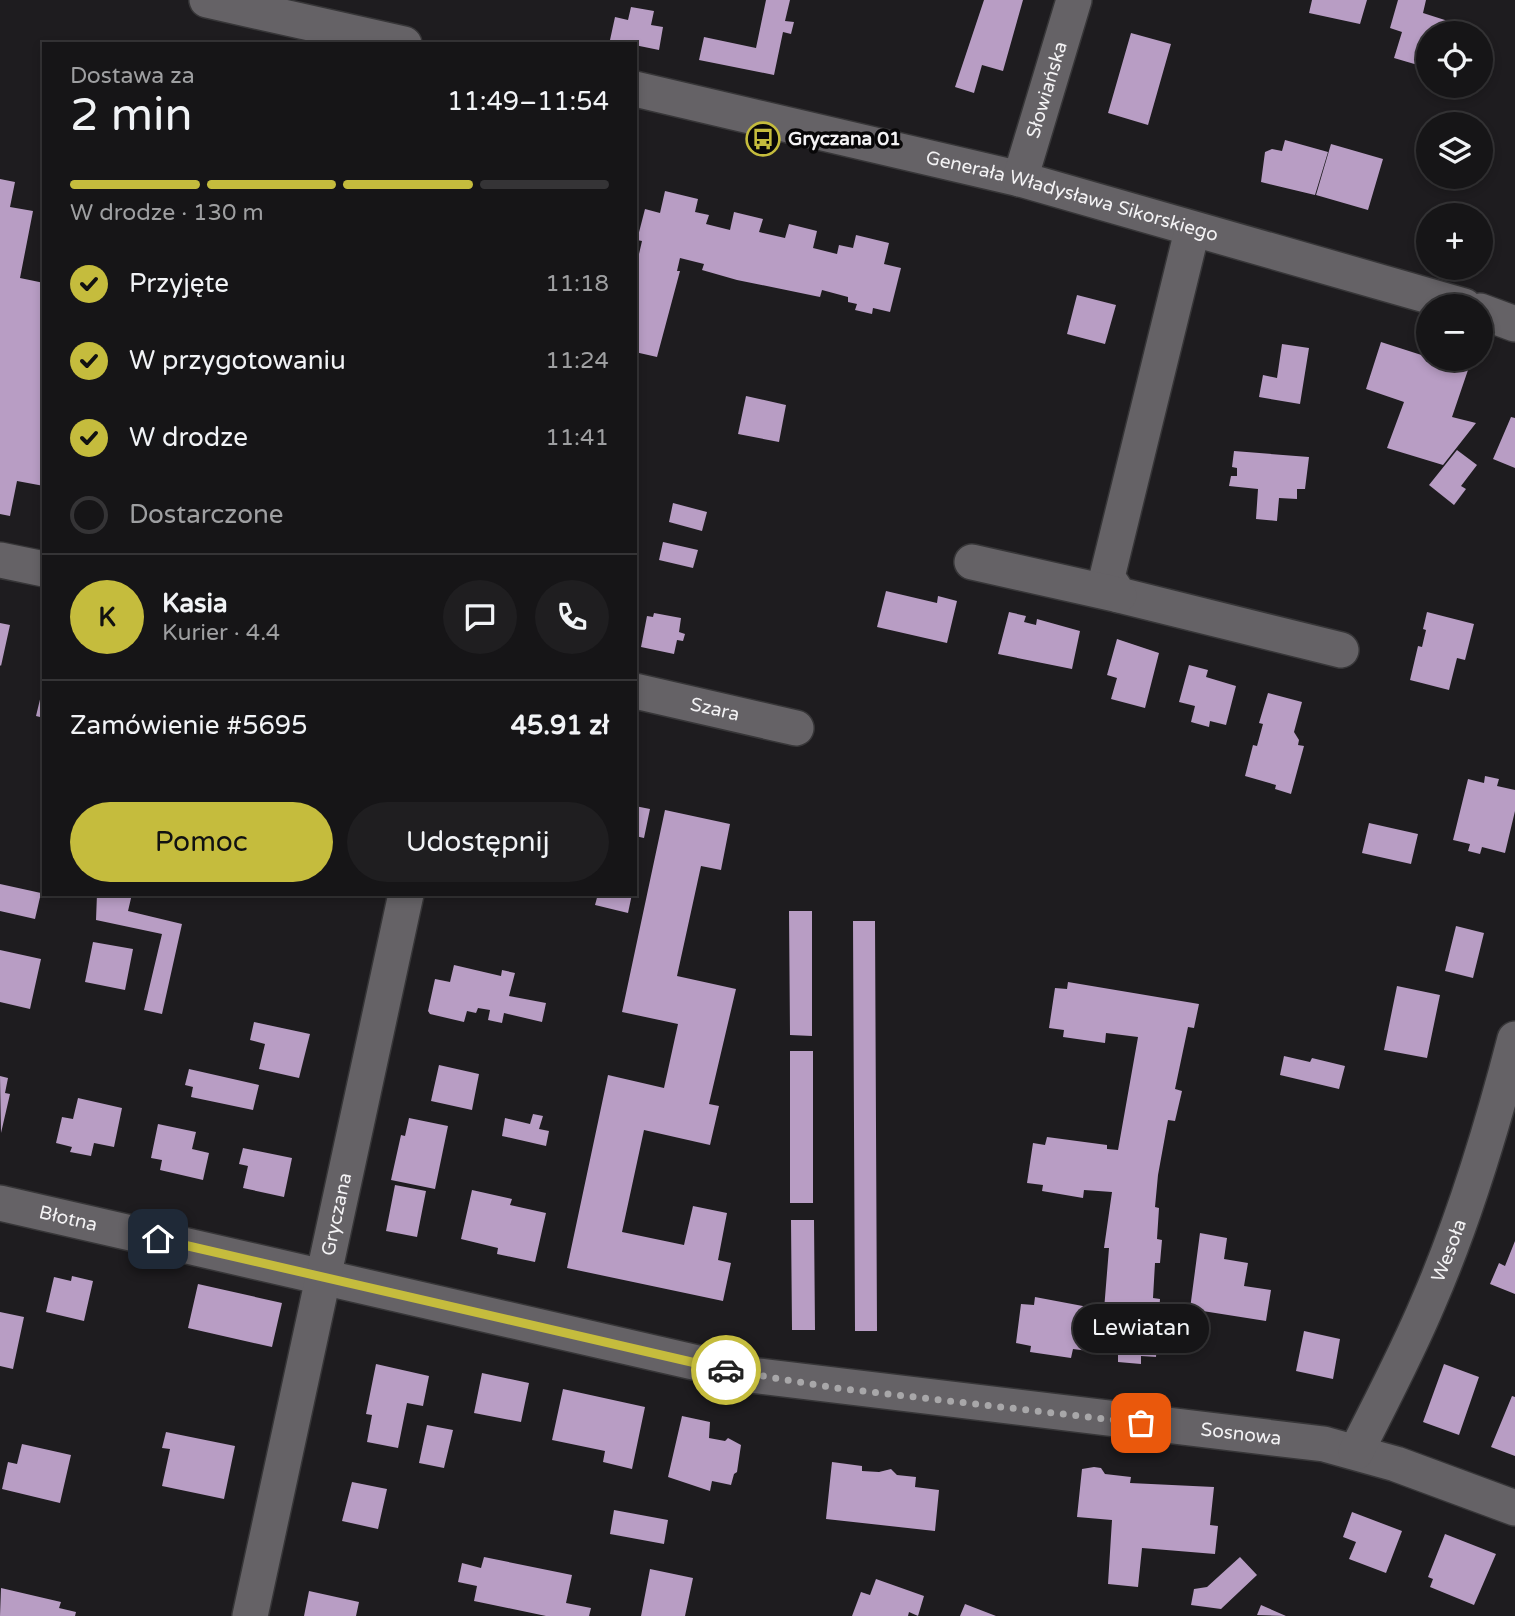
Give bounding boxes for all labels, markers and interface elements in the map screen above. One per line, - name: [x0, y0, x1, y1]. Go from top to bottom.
- map controls: [1416, 21, 1493, 371]
- button: locate: [1416, 21, 1493, 98]
- street label: Słowiańska: [1022, 39, 1072, 141]
- text: Dostawa za: [70, 62, 195, 90]
- text: 11:49–11:54: [447, 86, 609, 117]
- text: 2 min: [70, 88, 193, 143]
- button: layers: [1416, 112, 1493, 189]
- bus stop icon: Gryczana 01: [744, 120, 782, 158]
- place label: Gryczana 01: [788, 128, 901, 151]
- street label: Generała Władysława Sikorskiego: [924, 146, 1221, 246]
- text: W drodze · 130 m: [70, 199, 264, 227]
- button: +: [1416, 203, 1493, 280]
- icon: check: [70, 265, 108, 303]
- text: Przyjęte: [129, 268, 229, 299]
- text: 11:18: [545, 270, 609, 298]
- button: −: [1416, 294, 1493, 371]
- icon: check: [70, 342, 108, 380]
- text: W przygotowaniu: [129, 345, 346, 376]
- text: 11:24: [545, 347, 609, 375]
- icon: check: [70, 419, 108, 457]
- text: W drodze: [129, 422, 248, 453]
- text: 11:41: [545, 424, 609, 452]
- text: Dostarczone: [129, 499, 284, 530]
- button: chat: [443, 580, 517, 654]
- button: phone: [535, 580, 609, 654]
- text: Kasia: [162, 588, 228, 619]
- text: K: [98, 602, 116, 633]
- text: Kurier · 4.4: [162, 619, 280, 647]
- street label: Szara: [688, 693, 742, 726]
- text: Zamówienie #5695: [70, 710, 307, 741]
- text: 45.91 zł: [511, 710, 609, 741]
- button: Pomoc: [70, 802, 333, 882]
- button: Udostępnij: [347, 802, 609, 882]
- street label: Gryczana: [317, 1171, 356, 1258]
- street label: Błotna: [37, 1201, 99, 1236]
- pin: [128, 1209, 188, 1269]
- street label: Wesoła: [1427, 1216, 1471, 1285]
- icon: home: [139, 1220, 177, 1258]
- callout: Lewiatan: [1073, 1304, 1209, 1353]
- text: Lewiatan: [1092, 1314, 1190, 1342]
- courier: [691, 1335, 761, 1405]
- icon: car: [707, 1351, 745, 1389]
- pin: [1111, 1393, 1171, 1453]
- icon: bag: [1122, 1404, 1160, 1442]
- street label: Sosnowa: [1199, 1418, 1283, 1450]

